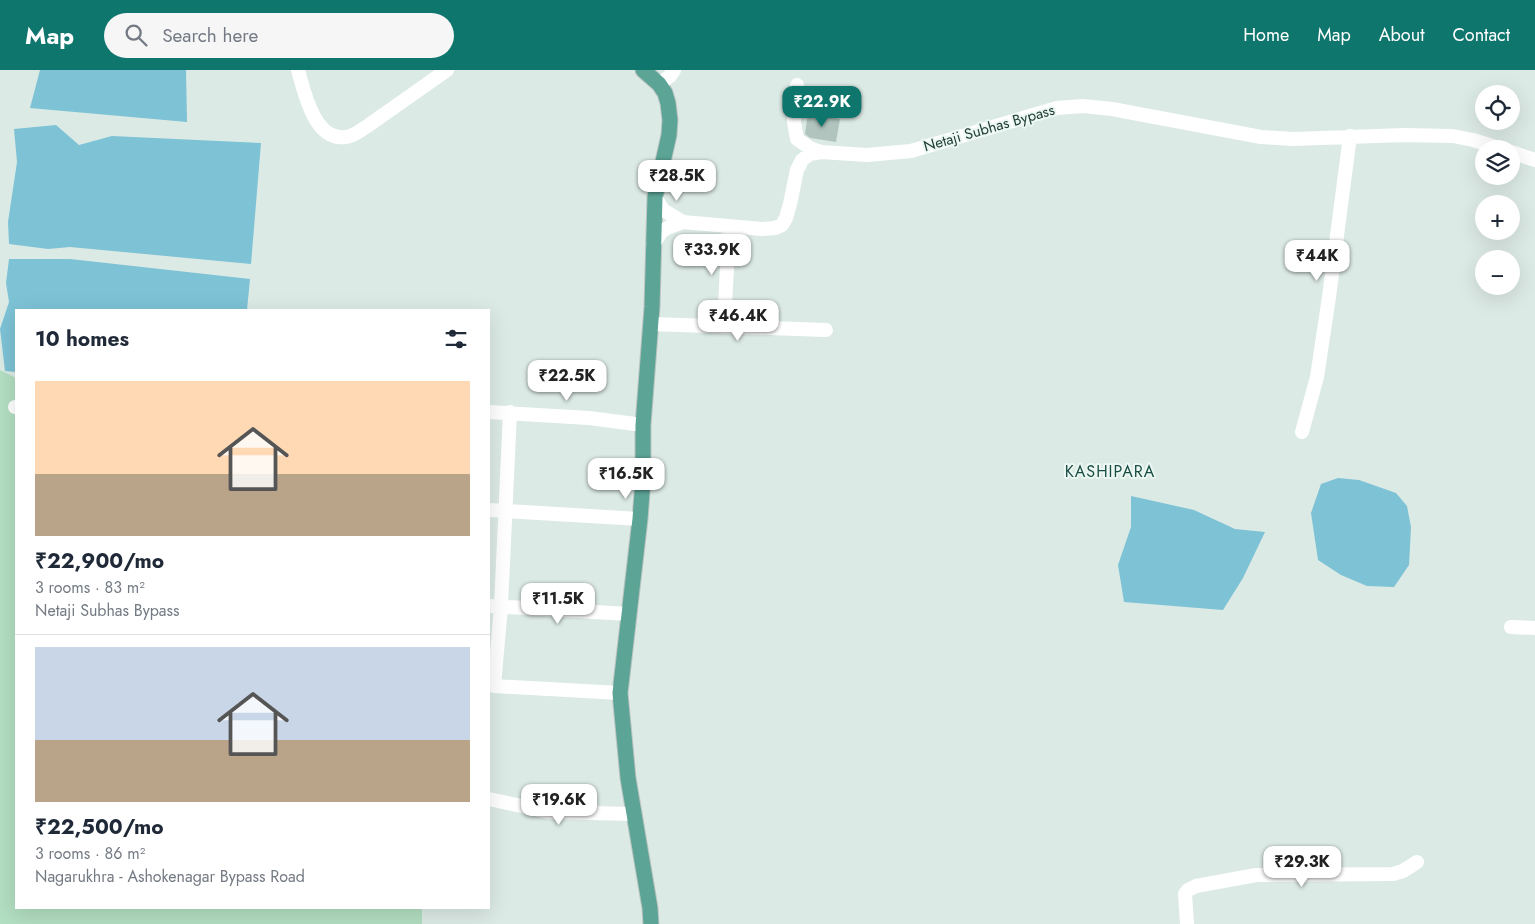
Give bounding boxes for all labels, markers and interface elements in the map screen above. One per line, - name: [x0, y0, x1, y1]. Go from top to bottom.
- search box: [104, 13, 454, 58]
- text: Map: [25, 18, 74, 53]
- icon: search: [122, 21, 150, 49]
- text: Search here: [162, 22, 258, 49]
- text: Home: [1243, 22, 1289, 48]
- text: Map: [1317, 22, 1351, 48]
- text: About: [1379, 22, 1424, 48]
- text: Contact: [1452, 22, 1510, 48]
- pin: ₹22.9K: [781, 85, 863, 128]
- map controls: [1475, 85, 1520, 295]
- button: locate: [1475, 85, 1520, 130]
- text: ₹22.9K: [793, 90, 851, 113]
- street label: Netaji Subhas Bypass: [921, 99, 1057, 157]
- button: layers: [1475, 140, 1520, 185]
- pin: ₹28.5K: [636, 160, 718, 202]
- text: ₹28.5K: [649, 164, 705, 187]
- button: +: [1475, 195, 1520, 240]
- pin: ₹33.9K: [671, 234, 753, 276]
- text: ₹33.9K: [684, 238, 740, 261]
- pin: ₹44K: [1287, 240, 1347, 282]
- text: ₹44K: [1296, 244, 1338, 267]
- button: −: [1475, 250, 1520, 295]
- pin: ₹46.4K: [697, 300, 779, 342]
- text: ₹46.4K: [709, 304, 767, 327]
- text: 10 homes: [35, 324, 129, 354]
- icon: filters: [442, 325, 470, 353]
- pin: ₹22.5K: [526, 360, 608, 402]
- text: ₹22.5K: [539, 364, 595, 387]
- icon: home: [208, 414, 298, 504]
- pin: ₹16.5K: [585, 458, 667, 500]
- district label: KASHIPARA: [1065, 460, 1155, 483]
- text: ₹16.5K: [599, 462, 653, 485]
- text: ₹22,900/mo: [35, 546, 164, 576]
- text: 3 rooms · 83 m²: [35, 576, 145, 599]
- pin: ₹11.5K: [517, 582, 599, 625]
- text: ₹11.5K: [532, 587, 584, 610]
- text: Netaji Subhas Bypass: [35, 599, 179, 622]
- icon: home: [208, 679, 298, 769]
- pin: ₹19.6K: [518, 784, 600, 826]
- text: ₹19.6K: [532, 788, 586, 811]
- text: ₹22,500/mo: [35, 812, 164, 842]
- text: 3 rooms · 86 m²: [35, 842, 145, 865]
- pin: ₹29.3K: [1261, 846, 1343, 888]
- text: ₹29.3K: [1274, 850, 1330, 873]
- text: Nagarukhra - Ashokenagar Bypass Road: [35, 865, 305, 888]

